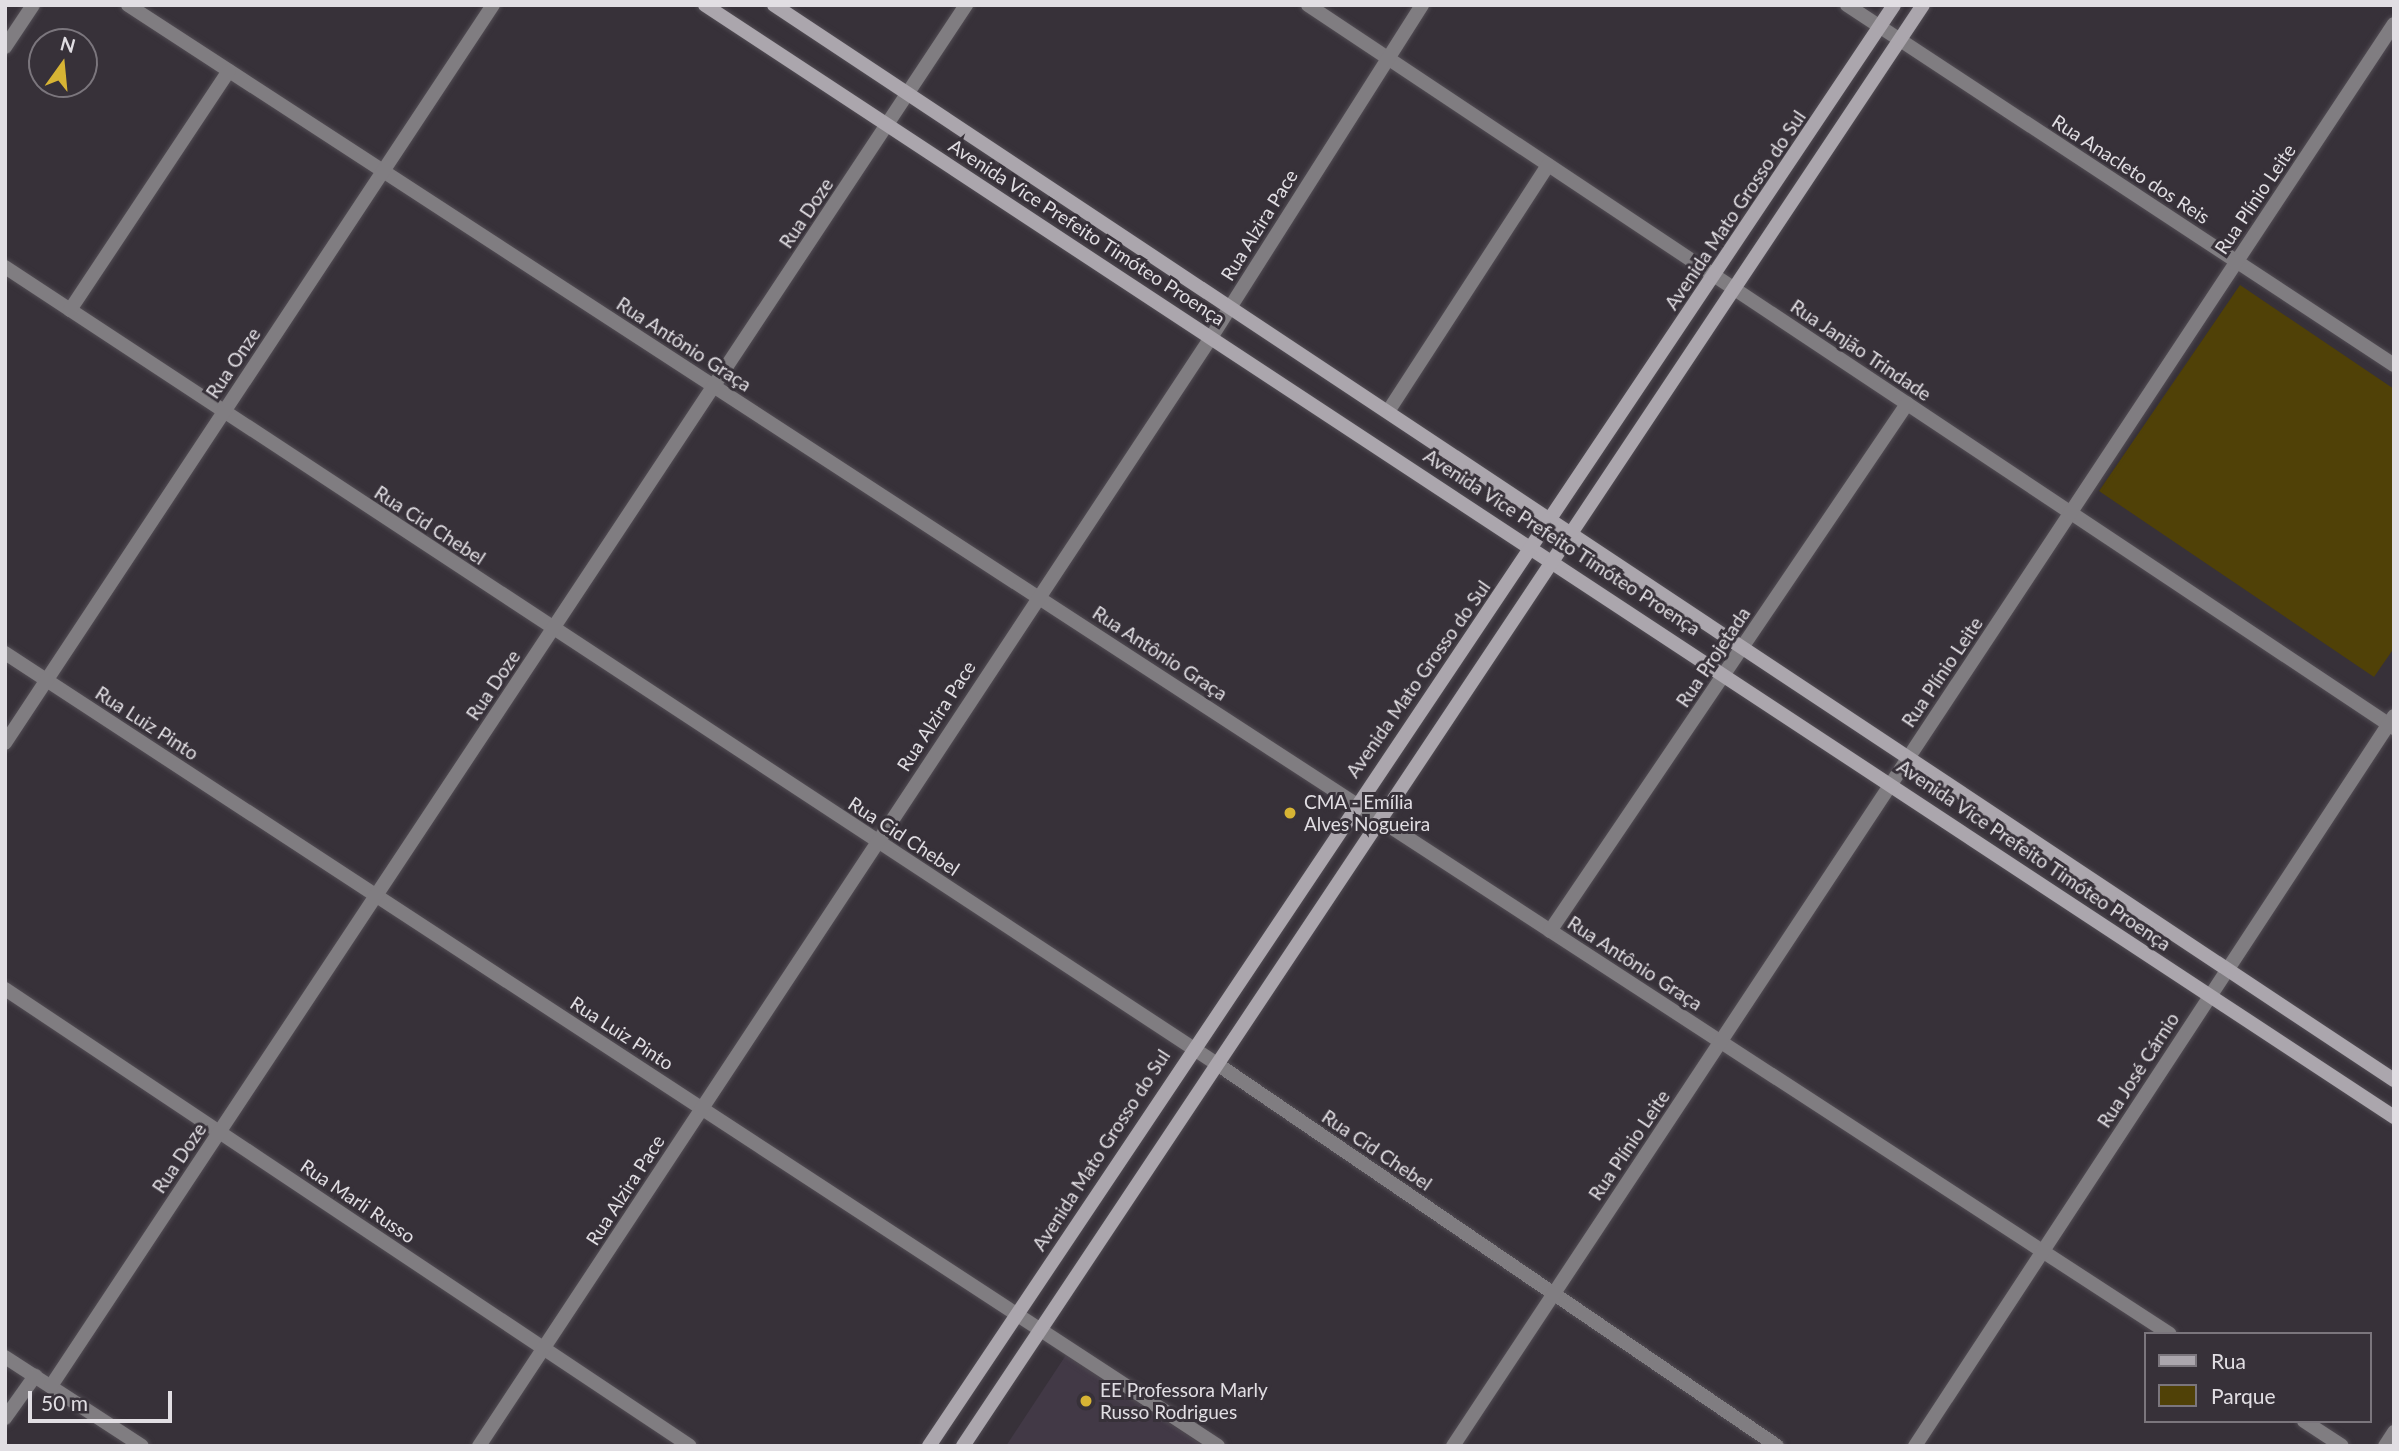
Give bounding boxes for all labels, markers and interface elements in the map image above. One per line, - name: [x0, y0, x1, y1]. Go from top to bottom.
- north arrow: [28, 28, 98, 98]
- text: N: [58, 31, 78, 57]
- street label: Avenida Mato Grosso do Sul: [1660, 106, 1810, 314]
- street label: Rua Anacleto dos Reis: [2048, 109, 2214, 229]
- street label: Avenida Vice Prefeito Timóteo Proença: [944, 134, 1230, 330]
- street label: Rua Plínio Leite: [2210, 140, 2300, 258]
- street label: Rua Alzira Pace: [1216, 165, 1302, 285]
- street label: Rua Doze: [774, 174, 838, 252]
- street label: Rua Antônio Graça: [612, 292, 756, 396]
- street label: Rua Janjão Trindade: [1786, 294, 1936, 406]
- street label: Rua Onze: [201, 323, 265, 403]
- street label: Avenida Vice Prefeito Timóteo Proença: [1419, 444, 1705, 640]
- street label: Rua Cid Chebel: [370, 481, 490, 569]
- street label: Avenida Mato Grosso do Sul: [1341, 576, 1495, 782]
- street label: Rua Antônio Graça: [1088, 601, 1232, 705]
- street label: Rua Projetada: [1671, 603, 1755, 711]
- street label: Rua Plínio Leite: [1897, 613, 1987, 731]
- street label: Rua Doze: [461, 646, 525, 724]
- street label: Rua Alzira Pace: [892, 656, 980, 776]
- street label: Rua Luiz Pinto: [91, 681, 203, 765]
- street label: Avenida Vice Prefeito Timóteo Proença: [1892, 754, 2176, 956]
- place label: CMA - Emília Alves Nogueira: [1304, 791, 1430, 835]
- street label: Rua Cid Chebel: [844, 792, 964, 880]
- marker: CMA - Emília Alves Nogueira: [1282, 805, 1298, 821]
- street label: Rua Antônio Graça: [1563, 911, 1707, 1015]
- street label: Rua Luiz Pinto: [566, 991, 678, 1075]
- street label: Rua José Cárnio: [2092, 1008, 2184, 1132]
- street label: Avenida Mato Grosso do Sul: [1027, 1045, 1175, 1255]
- street label: Rua Plínio Leite: [1584, 1086, 1674, 1204]
- street label: Rua Cid Chebel: [1318, 1105, 1436, 1195]
- street label: Rua Doze: [147, 1119, 211, 1197]
- street label: Rua Alzira Pace: [581, 1130, 669, 1250]
- street label: Rua Marli Russo: [296, 1154, 420, 1248]
- legend: [2144, 1332, 2371, 1423]
- text: Rua: [2211, 1348, 2246, 1373]
- scale bar: [32, 1378, 175, 1422]
- place label: EE Professora Marly Russo Rodrigues: [1100, 1379, 1268, 1423]
- text: Parque: [2211, 1383, 2276, 1408]
- text: 50 m: [41, 1390, 88, 1415]
- marker: EE Professora Marly Russo Rodrigues: [1078, 1393, 1094, 1409]

